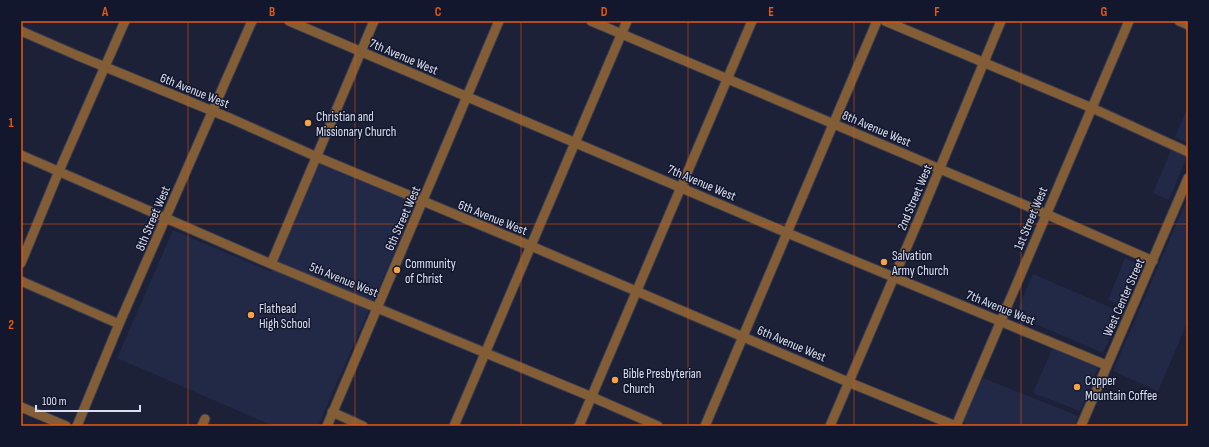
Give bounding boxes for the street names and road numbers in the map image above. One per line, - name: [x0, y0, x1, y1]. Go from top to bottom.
- street label: 7th Avenue West: [367, 35, 440, 79]
- street label: 6th Avenue West: [158, 70, 232, 112]
- street label: 8th Avenue West: [840, 107, 913, 151]
- street label: 7th Avenue West: [665, 161, 738, 205]
- street label: 2nd Street West: [894, 162, 936, 233]
- street label: 8th Street West: [132, 184, 174, 253]
- street label: 6th Street West: [382, 184, 424, 253]
- street label: 1st Street West: [1010, 184, 1051, 252]
- street label: 6th Avenue West: [456, 197, 530, 239]
- street label: West Center Street: [1100, 256, 1148, 339]
- street label: 5th Avenue West: [307, 259, 380, 301]
- street label: 7th Avenue West: [964, 287, 1037, 329]
- street label: 6th Avenue West: [755, 322, 828, 366]

